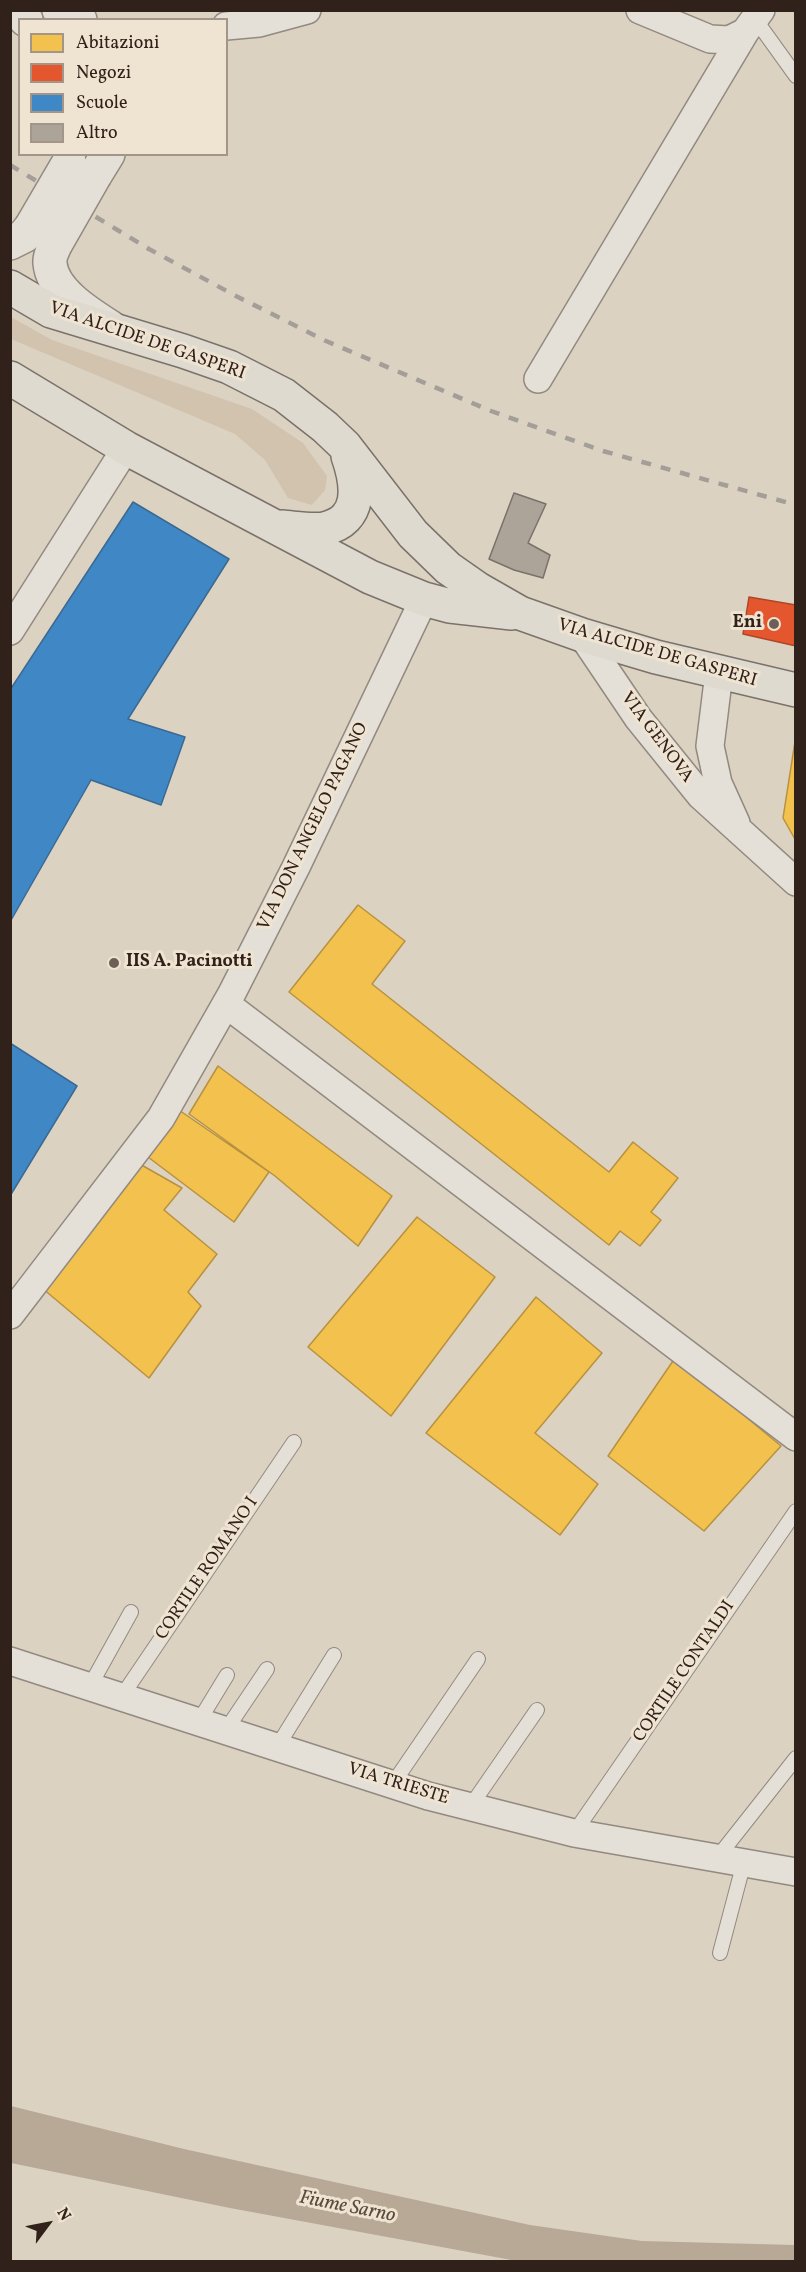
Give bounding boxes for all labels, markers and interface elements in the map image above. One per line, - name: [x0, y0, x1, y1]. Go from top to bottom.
- legend: [18, 18, 228, 156]
- text: Abitazioni: [76, 31, 159, 56]
- text: Negozi: [76, 61, 131, 86]
- text: Scuole: [76, 91, 127, 116]
- text: Altro: [76, 121, 118, 146]
- street label: VIA ALCIDE DE GASPERI: [46, 298, 248, 386]
- place label: Eni: [733, 613, 762, 635]
- street label: VIA ALCIDE DE GASPERI: [555, 615, 759, 693]
- marker: Eni: [767, 617, 781, 631]
- street label: VIA GENOVA: [615, 688, 697, 788]
- street label: VIA DON ANGELO PAGANO: [254, 719, 374, 935]
- place label: IIS A. Pacinotti: [126, 952, 253, 974]
- marker: IIS A. Pacinotti: [107, 956, 121, 970]
- street label: CORTILE ROMANO I: [152, 1493, 264, 1645]
- street label: CORTILE CONTALDI: [630, 1597, 740, 1747]
- street label: VIA TRIESTE: [345, 1759, 451, 1811]
- water label: Fiume Sarno: [297, 2187, 397, 2229]
- north arrow: [18, 2194, 78, 2254]
- text: N: [51, 2204, 76, 2225]

